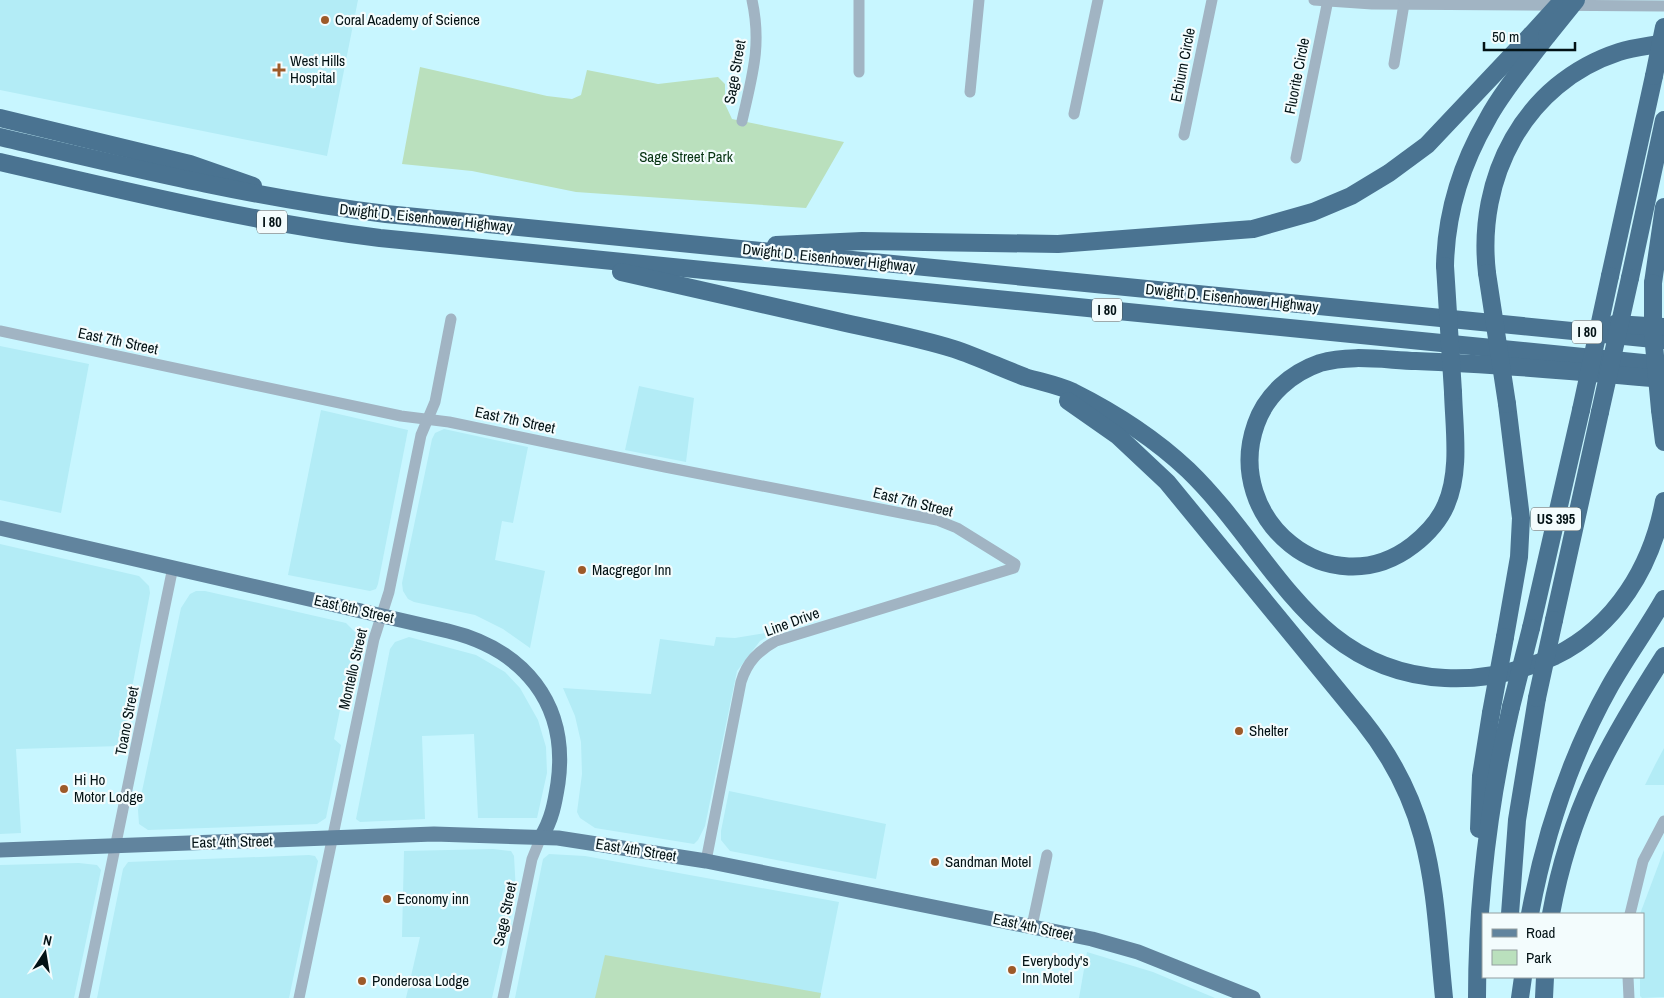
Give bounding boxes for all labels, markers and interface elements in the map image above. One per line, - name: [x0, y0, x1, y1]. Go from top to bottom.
- place label: Coral Academy of Science: [335, 9, 480, 30]
- marker: Coral Academy of Science: [319, 14, 331, 26]
- scale bar: [1484, 20, 1575, 52]
- street label: Erbium Circle: [1165, 26, 1200, 104]
- text: 50 m: [1492, 26, 1519, 47]
- street label: Fluorite Circle: [1279, 36, 1314, 116]
- street label: Sage Street: [719, 38, 751, 106]
- place label: West Hills Hospital: [290, 50, 345, 88]
- marker: West Hills Hospital: [272, 63, 286, 77]
- park label: Sage Street Park: [639, 146, 734, 167]
- street label: Dwight D. Eisenhower Highway: [339, 198, 514, 237]
- road number: I 80: [257, 210, 287, 233]
- street label: Dwight D. Eisenhower Highway: [742, 238, 917, 277]
- street label: Dwight D. Eisenhower Highway: [1145, 278, 1320, 317]
- road number: I 80: [1092, 298, 1122, 322]
- road number: I 80: [1572, 321, 1602, 344]
- street label: East 7th Street: [76, 322, 161, 359]
- street label: East 7th Street: [473, 401, 558, 438]
- street label: East 7th Street: [871, 481, 956, 522]
- road number: US 395: [1531, 508, 1581, 530]
- place label: Macgregor Inn: [592, 559, 671, 580]
- marker: Macgregor Inn: [576, 564, 588, 576]
- street label: East 6th Street: [312, 589, 397, 628]
- street label: Line Drive: [762, 602, 822, 641]
- street label: Montello Street: [333, 626, 372, 712]
- street label: Toano Street: [110, 684, 144, 757]
- place label: Shelter: [1249, 720, 1288, 741]
- marker: Shelter: [1233, 725, 1245, 737]
- place label: Hi Ho Motor Lodge: [74, 769, 143, 807]
- marker: Hi Ho Motor Lodge: [58, 783, 70, 795]
- street label: East 4th Street: [191, 830, 273, 853]
- street label: East 4th Street: [594, 833, 678, 866]
- place label: Sandman Motel: [945, 851, 1031, 872]
- marker: Sandman Motel: [929, 856, 941, 868]
- street label: Sage Street: [487, 879, 522, 948]
- place label: Economy inn: [397, 888, 469, 909]
- marker: Economy inn: [381, 893, 393, 905]
- street label: East 4th Street: [991, 908, 1076, 945]
- legend: [1482, 913, 1644, 978]
- text: Road: [1526, 922, 1555, 943]
- north arrow: [20, 928, 70, 978]
- text: N: [42, 931, 54, 950]
- text: Park: [1526, 947, 1552, 968]
- place label: Everybody's Inn Motel: [1022, 950, 1089, 988]
- marker: Everybody's Inn Motel: [1006, 964, 1018, 976]
- place label: Ponderosa Lodge: [372, 970, 469, 991]
- marker: Ponderosa Lodge: [356, 975, 368, 987]

